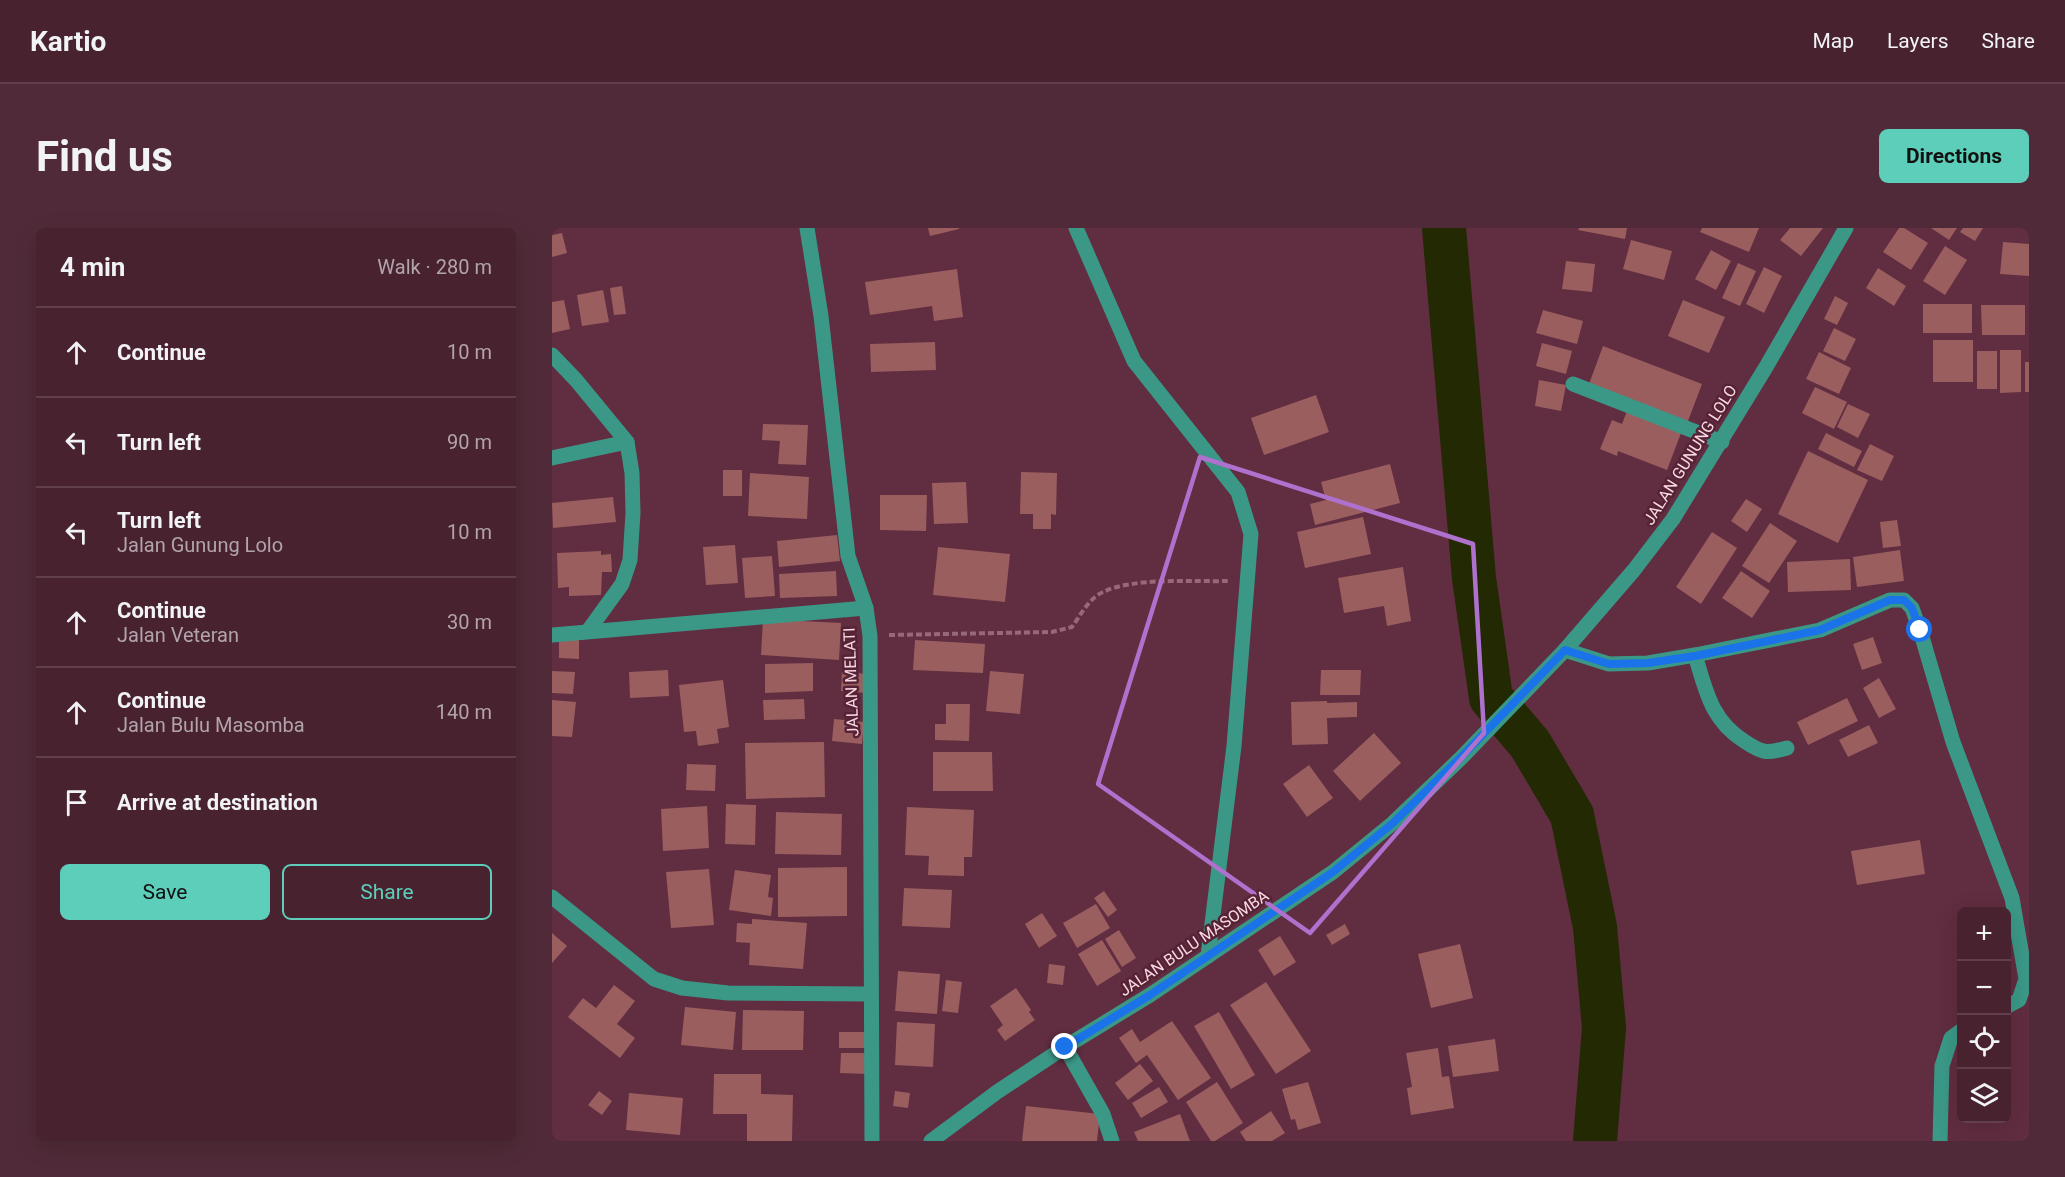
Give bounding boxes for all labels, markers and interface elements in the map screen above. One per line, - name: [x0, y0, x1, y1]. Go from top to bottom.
- text: Kartio: [30, 25, 106, 58]
- text: Map: [1812, 29, 1854, 53]
- text: Layers: [1887, 29, 1948, 53]
- text: Share: [1981, 29, 2035, 53]
- button: Directions: [1879, 129, 2029, 183]
- text: Find us: [36, 132, 173, 181]
- text: 4 min: [60, 252, 125, 282]
- text: Walk · 280 m: [377, 255, 492, 279]
- icon: ahead: [60, 336, 93, 369]
- text: Continue: [117, 340, 206, 365]
- text: 10 m: [447, 340, 492, 364]
- street label: JALAN GUNUNG LOLO: [1639, 382, 1741, 528]
- icon: left: [60, 426, 93, 459]
- text: Turn left: [117, 430, 201, 455]
- text: 90 m: [447, 430, 492, 454]
- text: Turn left: [117, 508, 201, 533]
- icon: left: [60, 516, 93, 549]
- text: 10 m: [447, 520, 492, 544]
- text: Jalan Gunung Lolo: [117, 533, 283, 557]
- text: Continue: [117, 598, 206, 623]
- icon: ahead: [60, 606, 93, 639]
- text: 30 m: [447, 610, 492, 634]
- route start: [1906, 616, 1932, 642]
- text: Jalan Veteran: [117, 623, 239, 647]
- street label: JALAN MELATI: [840, 627, 862, 737]
- text: Continue: [117, 688, 206, 713]
- icon: ahead: [60, 696, 93, 729]
- text: 140 m: [436, 700, 492, 724]
- text: Jalan Bulu Masomba: [117, 713, 305, 737]
- icon: arrive: [60, 786, 93, 819]
- text: Arrive at destination: [117, 790, 318, 815]
- button: Save: [60, 864, 270, 920]
- button: Share: [282, 864, 492, 920]
- street label: JALAN BULU MASOMBA: [1116, 886, 1273, 1000]
- map controls: [1957, 907, 2011, 1123]
- button: +: [1957, 907, 2011, 961]
- button: −: [1957, 961, 2011, 1015]
- button: locate: [1957, 1015, 2011, 1069]
- route end: [1051, 1033, 1077, 1059]
- button: layers: [1957, 1069, 2011, 1123]

